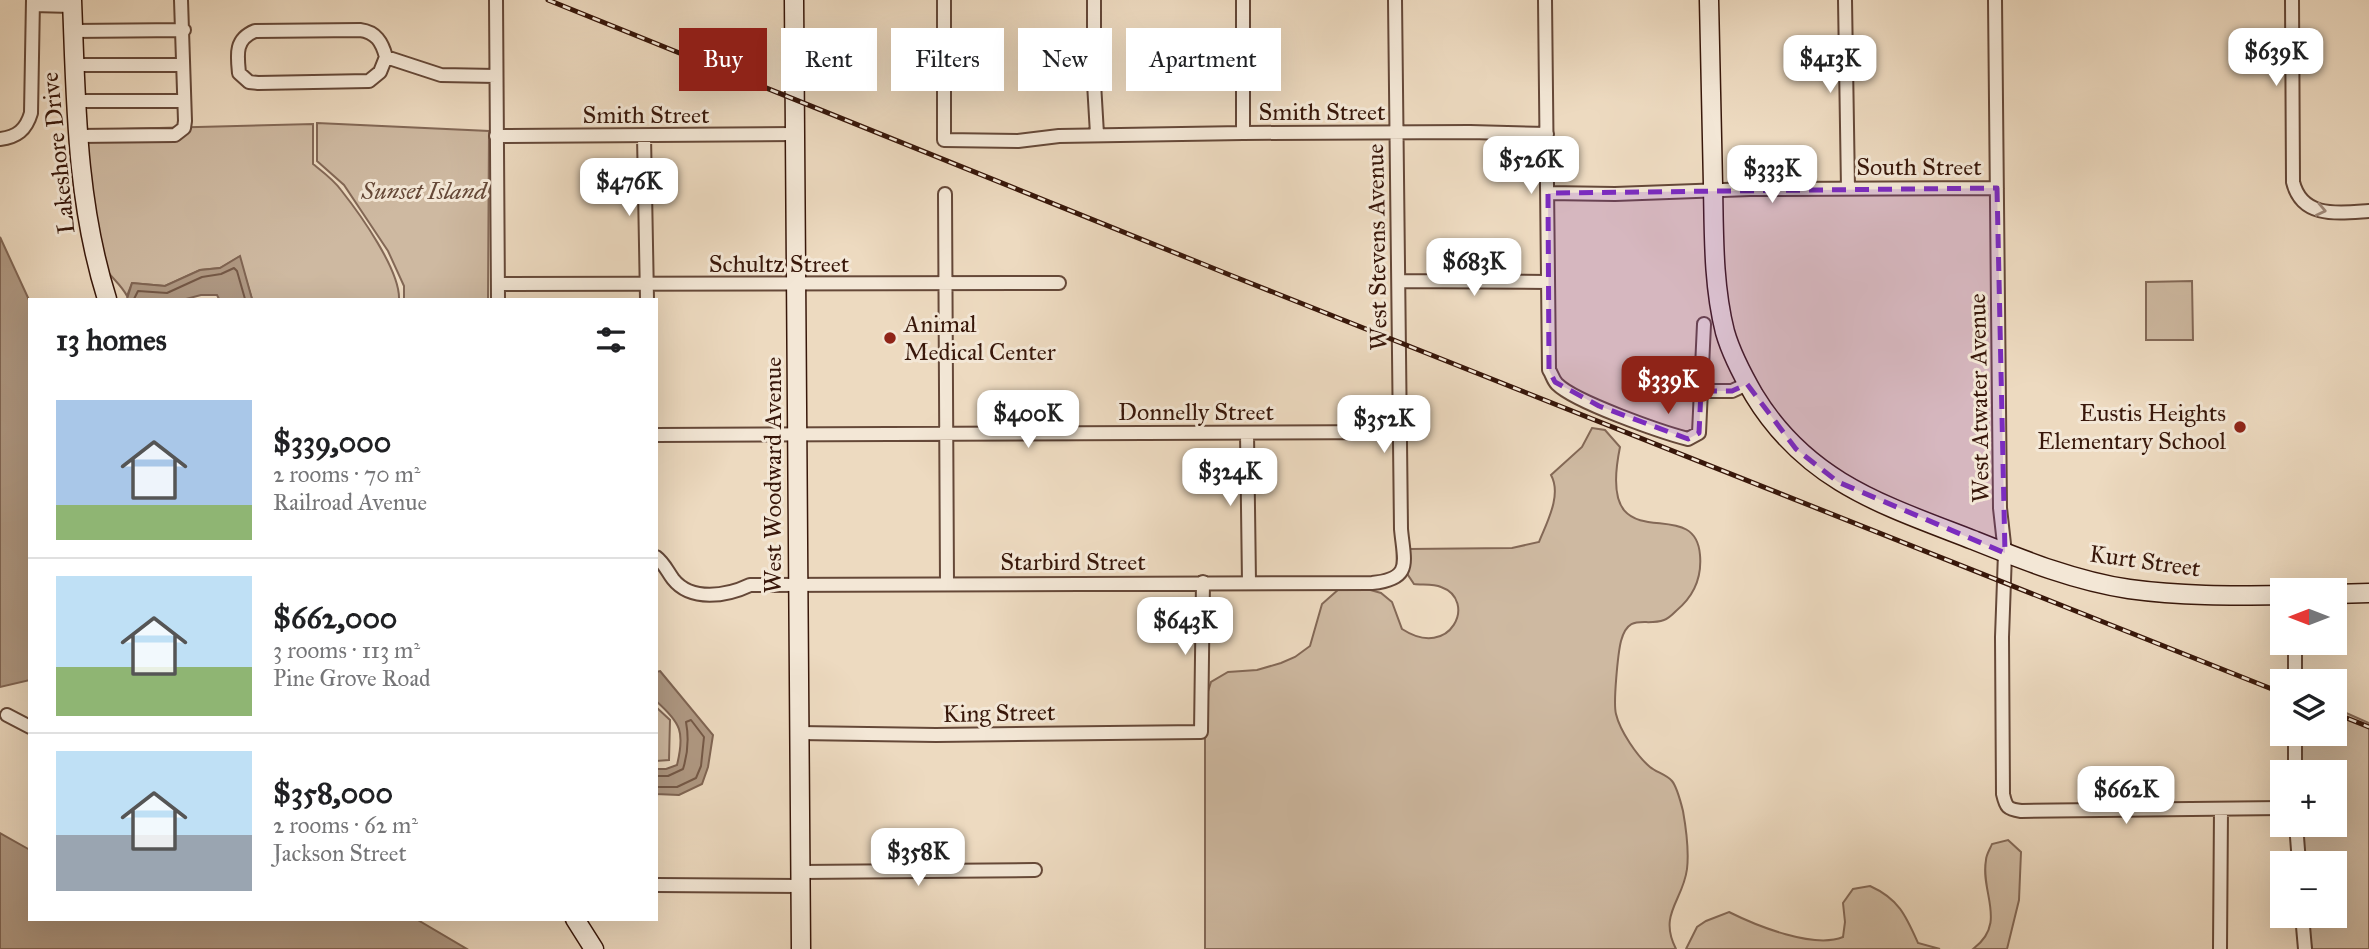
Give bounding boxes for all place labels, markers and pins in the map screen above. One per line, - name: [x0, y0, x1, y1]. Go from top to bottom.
- pin: $639K: [2227, 28, 2325, 88]
- pin: $413K: [1781, 36, 1879, 95]
- pin: $526K: [1482, 136, 1580, 196]
- pin: $333K: [1723, 146, 1821, 205]
- pin: $476K: [580, 158, 678, 218]
- pin: $683K: [1425, 238, 1523, 298]
- place label: Animal Medical Center: [903, 309, 1056, 367]
- marker: Animal Medical Center: [882, 330, 898, 346]
- pin: $339K: [1619, 356, 1717, 416]
- pin: $400K: [979, 391, 1077, 450]
- pin: $352K: [1335, 396, 1433, 455]
- place label: Eustis Heights Elementary School: [2037, 398, 2227, 456]
- marker: Eustis Heights Elementary School: [2232, 419, 2248, 435]
- pin: $324K: [1181, 448, 1279, 508]
- pin: $643K: [1136, 598, 1234, 657]
- pin: $662K: [2077, 766, 2175, 826]
- pin: $358K: [869, 828, 967, 888]

